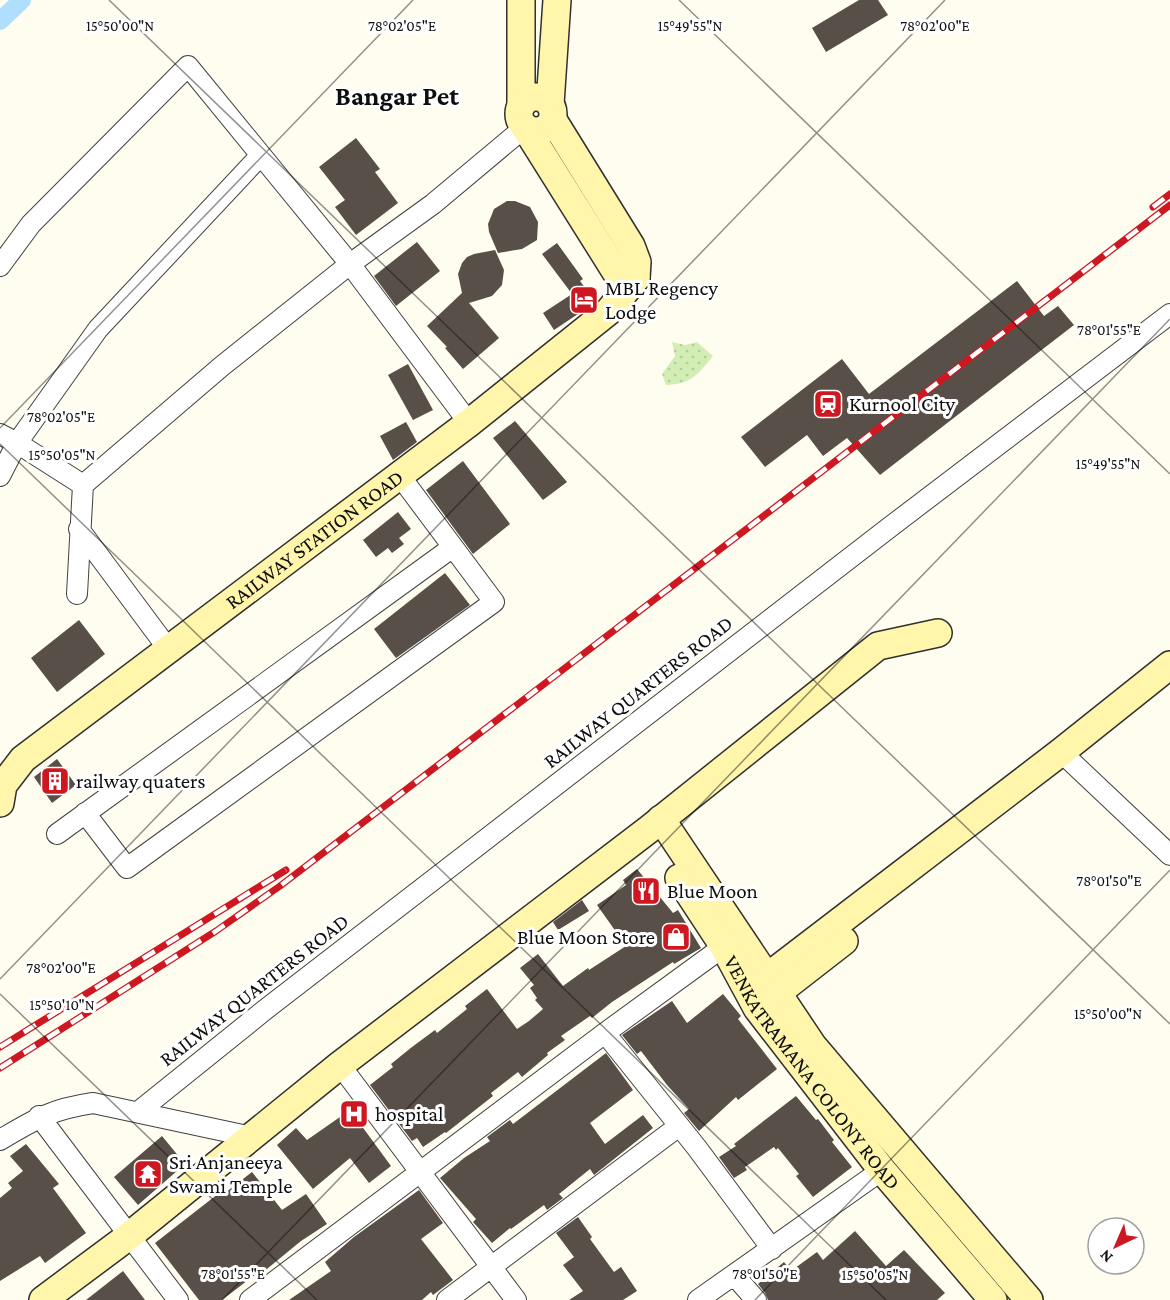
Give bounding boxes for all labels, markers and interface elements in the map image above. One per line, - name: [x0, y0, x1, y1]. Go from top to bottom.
- text: 15°50'00"N: [86, 18, 154, 34]
- text: 78°02'05"E: [368, 18, 436, 34]
- text: 15°49'55"N: [658, 18, 722, 34]
- text: 78°02'00"E: [900, 18, 970, 34]
- district label: Bangar Pet: [335, 81, 459, 111]
- place label: MBL Regency Lodge: [605, 276, 718, 324]
- hotel icon: MBL Regency Lodge: [568, 284, 600, 316]
- text: 78°01'55"E: [1077, 322, 1141, 338]
- station icon: Kurnool City: [812, 388, 844, 420]
- place label: Kurnool City: [849, 392, 956, 416]
- text: 78°02'05"E: [27, 409, 95, 425]
- text: 15°50'05"N: [29, 447, 96, 463]
- text: 15°49'55"N: [1076, 456, 1140, 472]
- street label: RAILWAY STATION ROAD: [221, 465, 408, 614]
- street label: RAILWAY QUARTERS ROAD: [539, 611, 737, 773]
- building icon: railway quaters: [39, 765, 71, 797]
- place label: railway quaters: [76, 769, 206, 793]
- text: 78°01'50"E: [1076, 873, 1142, 889]
- restaurant icon: Blue Moon: [630, 875, 662, 907]
- place label: Blue Moon: [667, 879, 758, 903]
- street label: RAILWAY QUARTERS ROAD: [155, 909, 353, 1071]
- shop icon: Blue Moon Store: [660, 921, 692, 953]
- place label: Blue Moon Store: [517, 925, 655, 949]
- street label: VENKATRAMANA COLONY ROAD: [719, 951, 905, 1194]
- text: 78°02'00"E: [26, 960, 96, 976]
- text: 15°50'10"N: [29, 997, 95, 1013]
- text: 15°50'00"N: [1074, 1006, 1142, 1022]
- hospital icon: hospital: [338, 1098, 370, 1130]
- place label: hospital: [375, 1102, 444, 1126]
- place label: Sri Anjaneeya Swami Temple: [169, 1150, 292, 1198]
- temple icon: Sri Anjaneeya Swami Temple: [132, 1158, 164, 1190]
- north arrow: [1086, 1216, 1146, 1276]
- text: N: [1096, 1246, 1116, 1266]
- text: 78°01'55"E: [201, 1266, 265, 1282]
- text: 78°01'50"E: [732, 1266, 798, 1282]
- text: 15°50'05"N: [842, 1267, 909, 1283]

